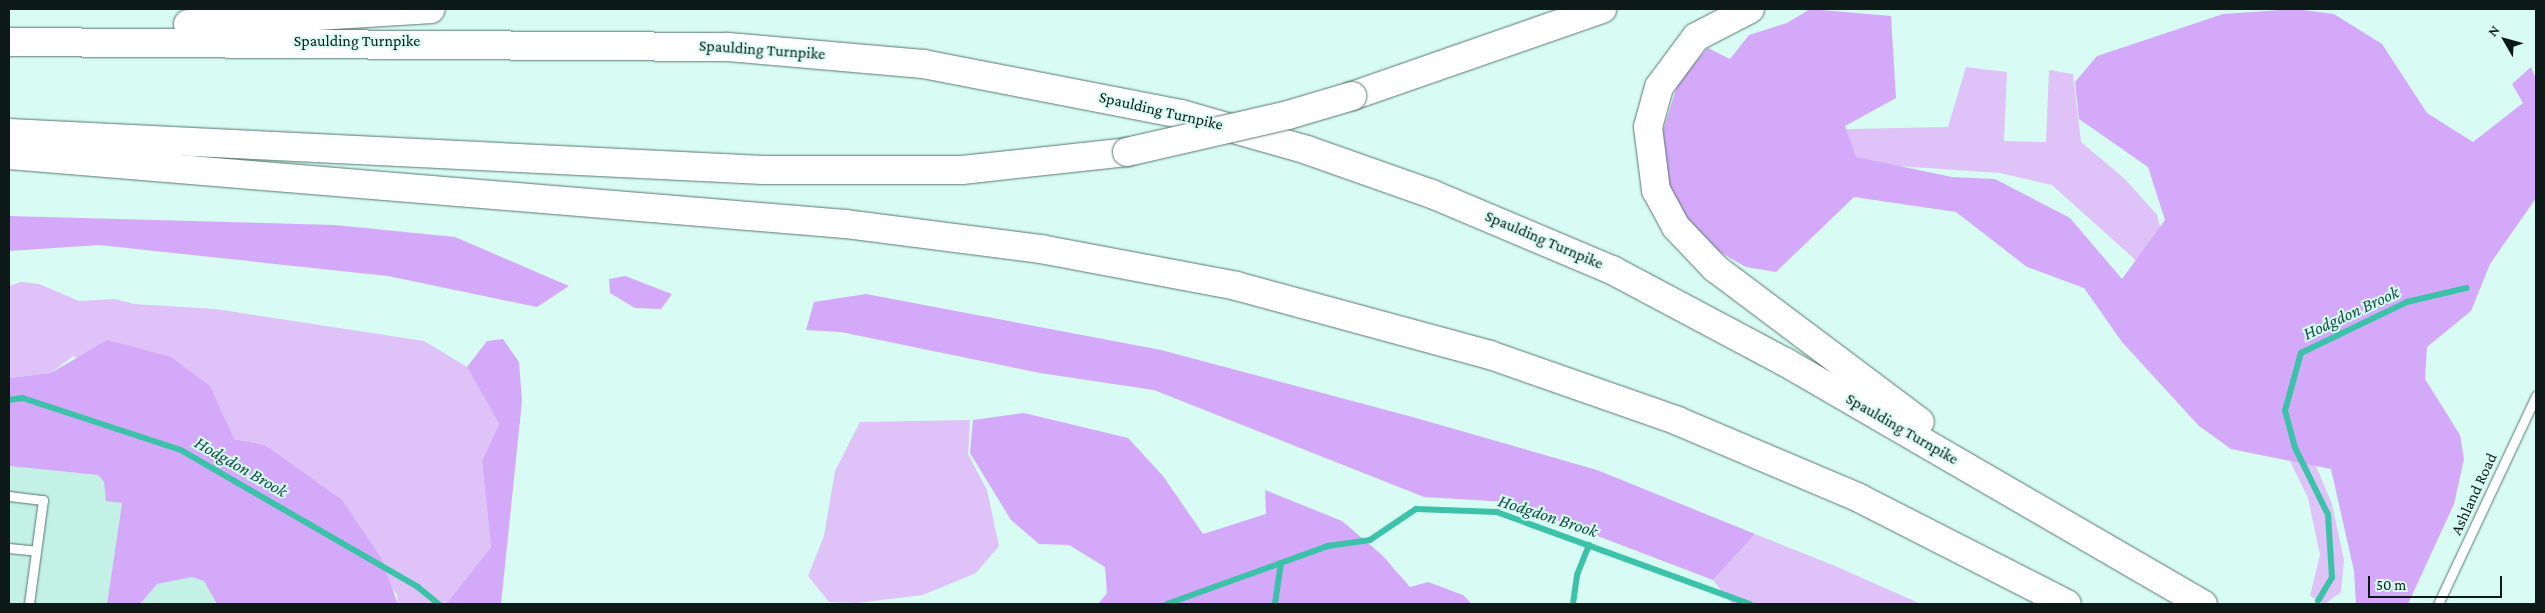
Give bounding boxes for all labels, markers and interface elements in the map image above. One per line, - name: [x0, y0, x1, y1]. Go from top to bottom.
- north arrow: [2480, 15, 2530, 65]
- text: N: [2484, 22, 2502, 39]
- street label: Spaulding Turnpike: [294, 31, 420, 51]
- street label: Spaulding Turnpike: [698, 36, 826, 64]
- street label: Spaulding Turnpike: [1097, 87, 1225, 135]
- street label: Spaulding Turnpike: [1482, 206, 1606, 274]
- water label: Hodgdon Brook: [2300, 281, 2402, 345]
- street label: Spaulding Turnpike: [1842, 389, 1962, 469]
- water label: Hodgdon Brook: [191, 432, 291, 502]
- street label: Ashland Road: [2447, 450, 2501, 538]
- water label: Hodgdon Brook: [1495, 490, 1601, 542]
- scale bar: [2370, 566, 2504, 598]
- text: 50 m: [2376, 577, 2406, 593]

